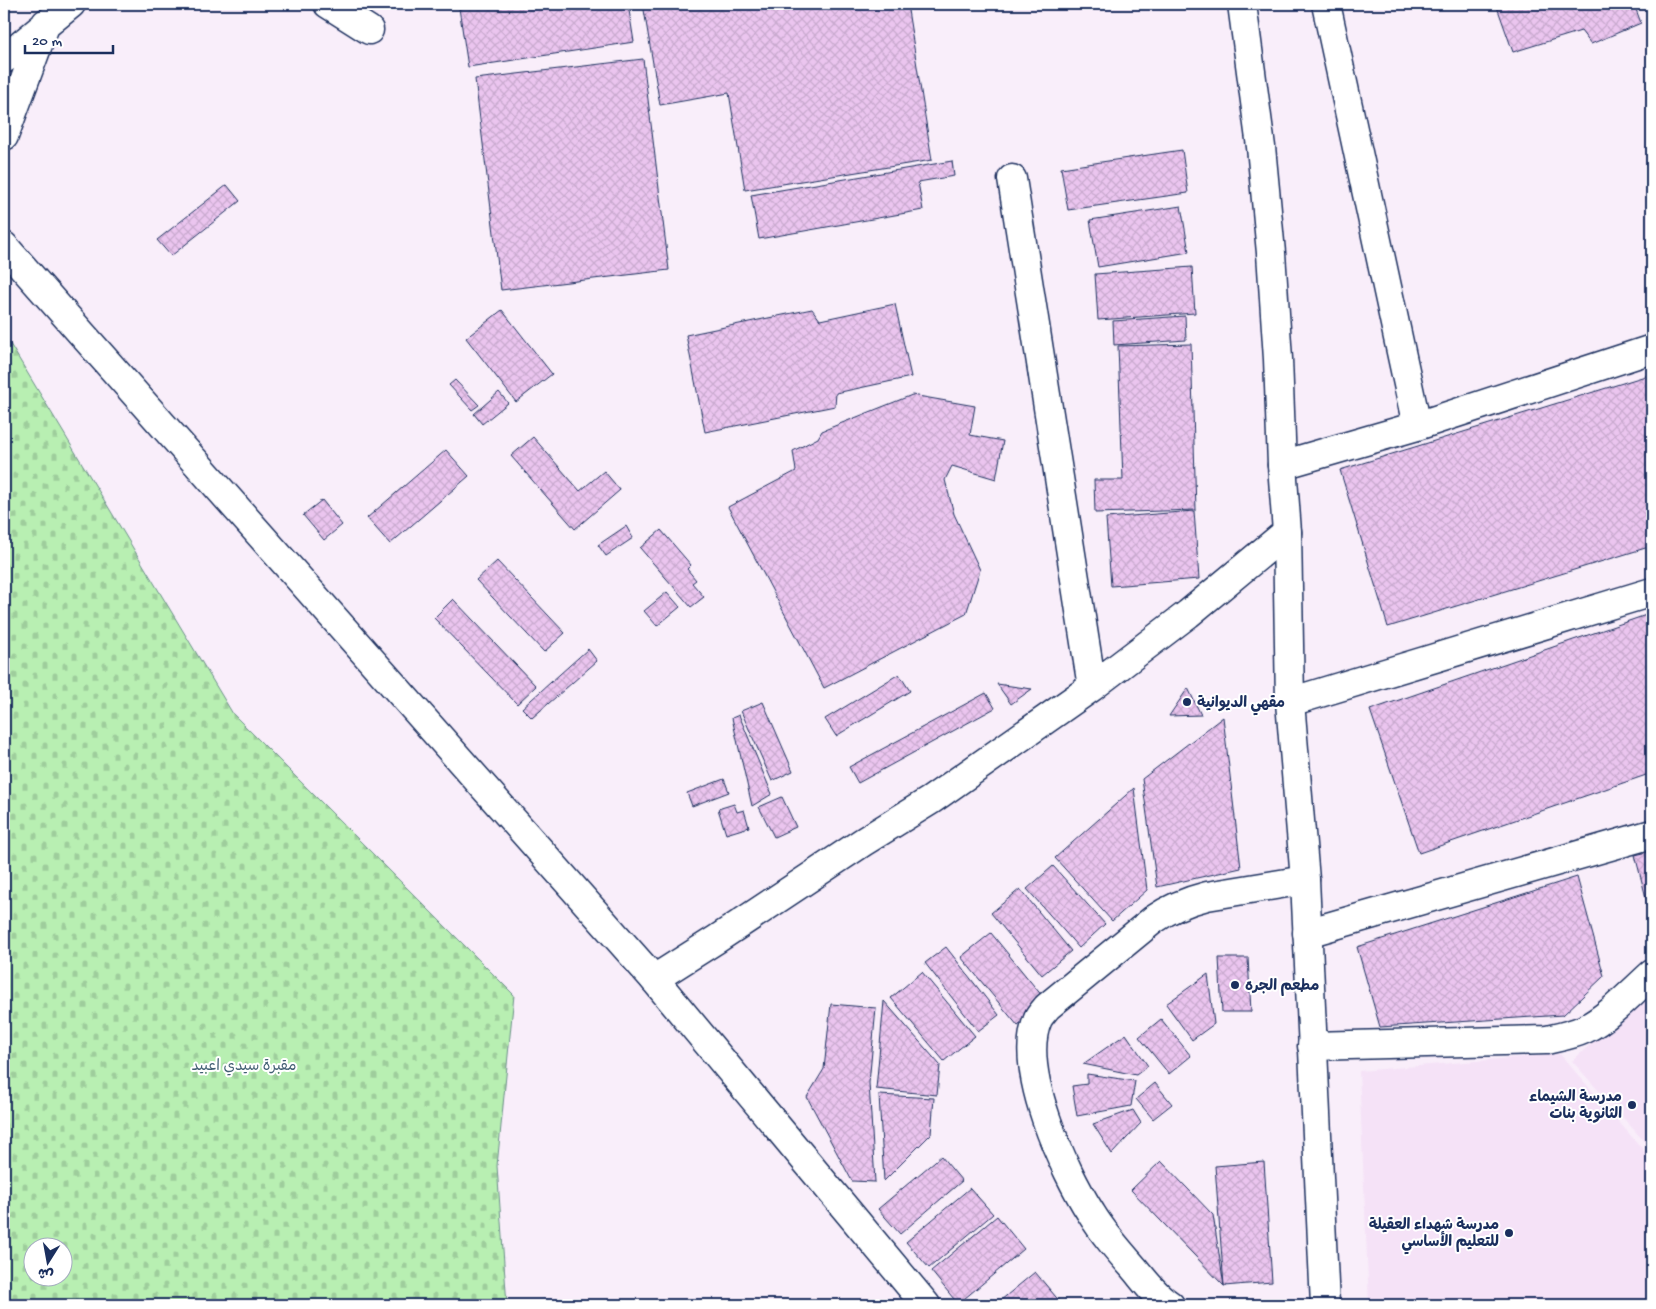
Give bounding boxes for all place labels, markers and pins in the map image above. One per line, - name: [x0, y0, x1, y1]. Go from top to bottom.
- place label: مقهي الديوانية: [1197, 694, 1285, 716]
- marker: مقهي الديوانية: [1181, 696, 1193, 708]
- place label: مطعم الجره: [1245, 978, 1319, 996]
- marker: مطعم الجره: [1229, 979, 1241, 991]
- place label: مدرسة الشيماء الثانوية بنات: [1529, 1088, 1622, 1124]
- marker: مدرسة الشيماء الثانوية بنات: [1626, 1099, 1638, 1111]
- place label: مدرسة شهداء العقيلة للتعليم الأساسي: [1369, 1216, 1499, 1255]
- marker: مدرسة شهداء العقيلة للتعليم الأساسي: [1503, 1227, 1515, 1239]

